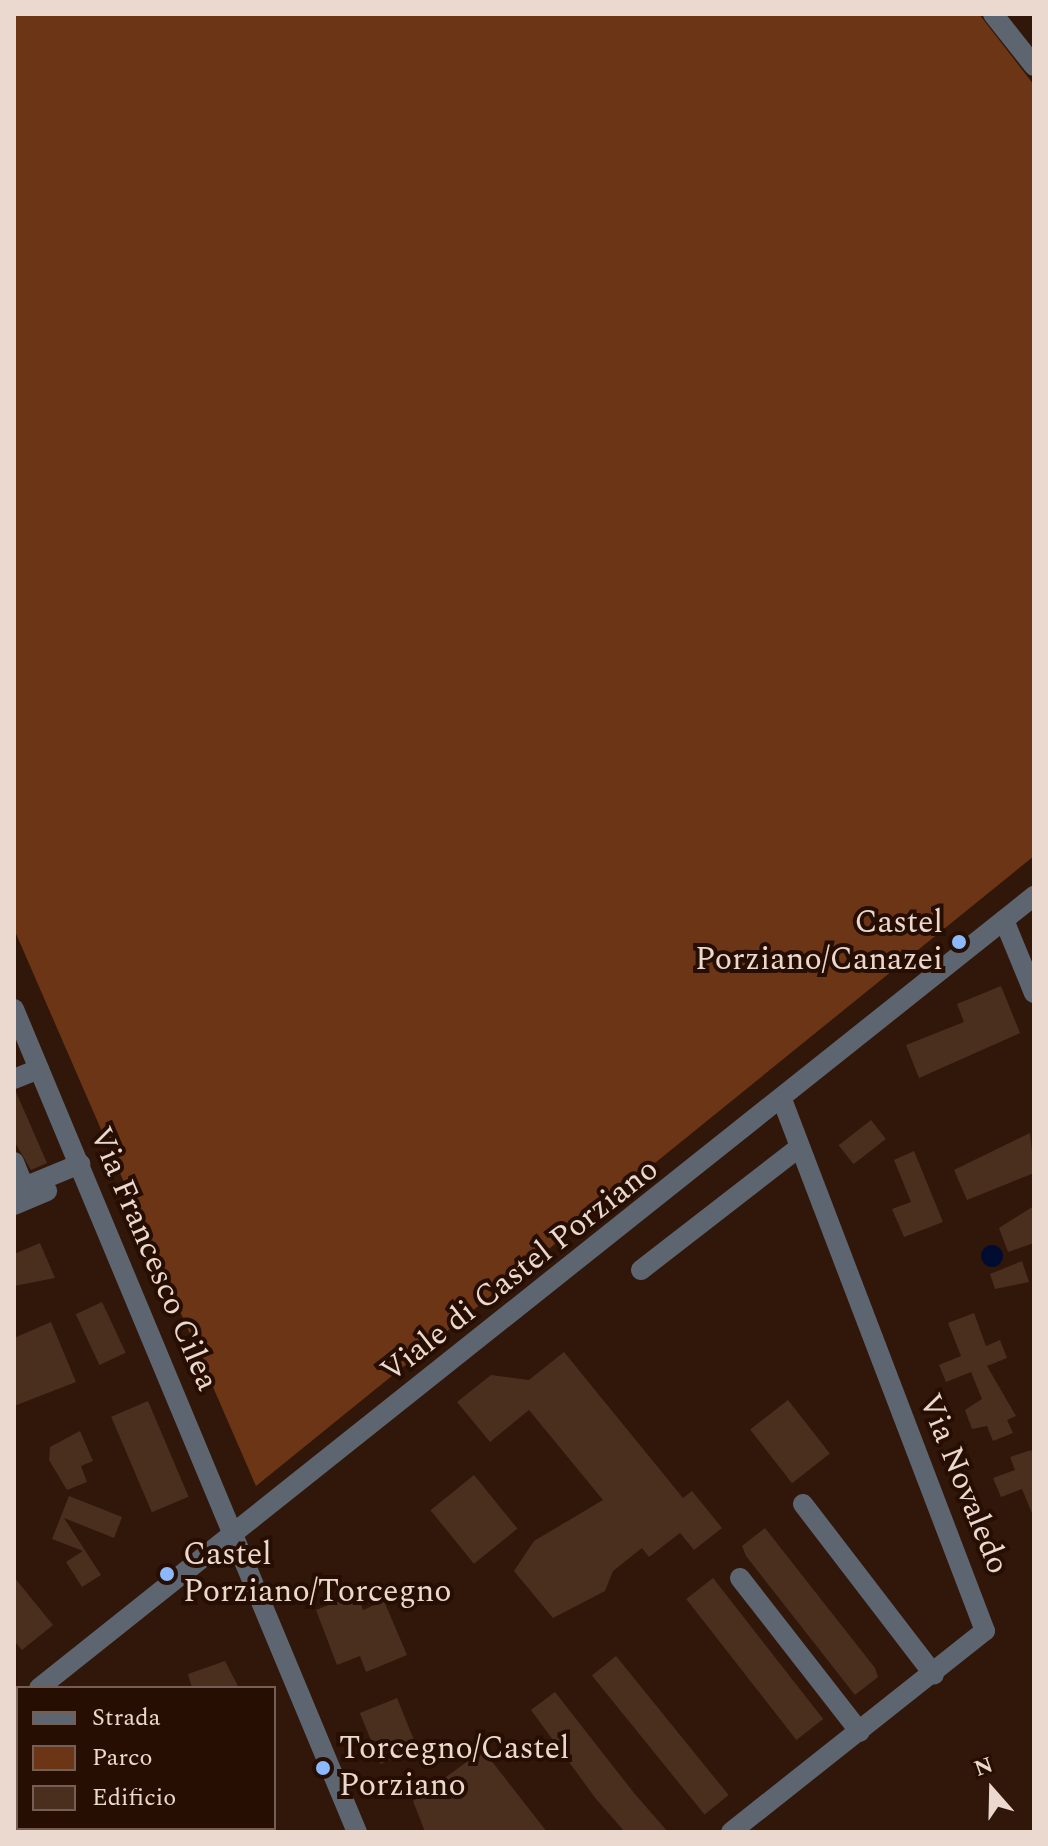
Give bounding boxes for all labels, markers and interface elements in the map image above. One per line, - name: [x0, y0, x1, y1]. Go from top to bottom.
- place label: Castel Porziano/Canazei: [695, 905, 943, 980]
- marker: Castel Porziano/Canazei: [950, 933, 968, 951]
- street label: Via Francesco Cilea: [80, 1121, 226, 1397]
- street label: Viale di Castel Porziano: [374, 1151, 666, 1391]
- street label: Via Novaledo: [909, 1388, 1017, 1580]
- place label: Castel Porziano/Torcegno: [183, 1537, 452, 1612]
- marker: Castel Porziano/Torcegno: [158, 1565, 176, 1583]
- legend: [16, 1686, 276, 1830]
- text: Strada: [92, 1700, 160, 1736]
- place label: Torcegno/Castel Porziano: [339, 1731, 569, 1806]
- text: Parco: [92, 1740, 153, 1776]
- text: N: [970, 1748, 998, 1786]
- north arrow: [952, 1750, 1032, 1830]
- marker: Torcegno/Castel Porziano: [314, 1759, 332, 1777]
- text: Edificio: [92, 1780, 176, 1816]

